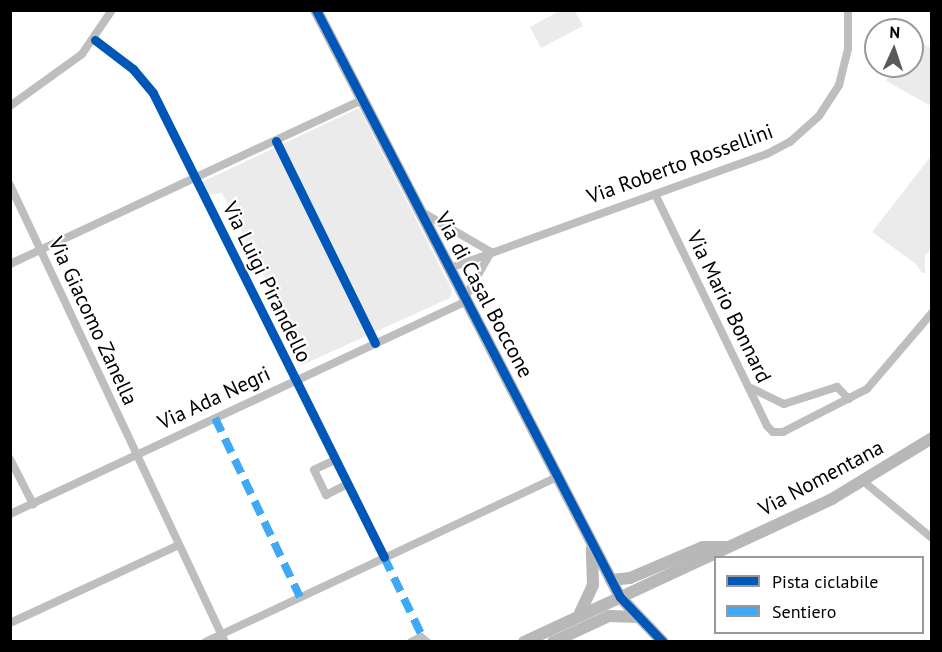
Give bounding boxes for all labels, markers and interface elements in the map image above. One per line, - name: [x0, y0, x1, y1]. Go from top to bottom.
- north arrow: [864, 18, 924, 78]
- text: N: [889, 22, 901, 42]
- street label: Via Roberto Rossellini: [584, 119, 776, 209]
- street label: Via Luigi Pirandello: [217, 198, 317, 366]
- street label: Via di Casal Boccone: [430, 208, 538, 382]
- street label: Via Mario Bonnard: [681, 227, 777, 387]
- street label: Via Giacomo Zanella: [43, 233, 143, 409]
- street label: Via Ada Negri: [153, 361, 275, 435]
- street label: Via Nomentana: [754, 435, 888, 521]
- legend: [714, 556, 924, 634]
- text: Pista ciclabile: [772, 570, 879, 593]
- text: Sentiero: [772, 600, 836, 623]

